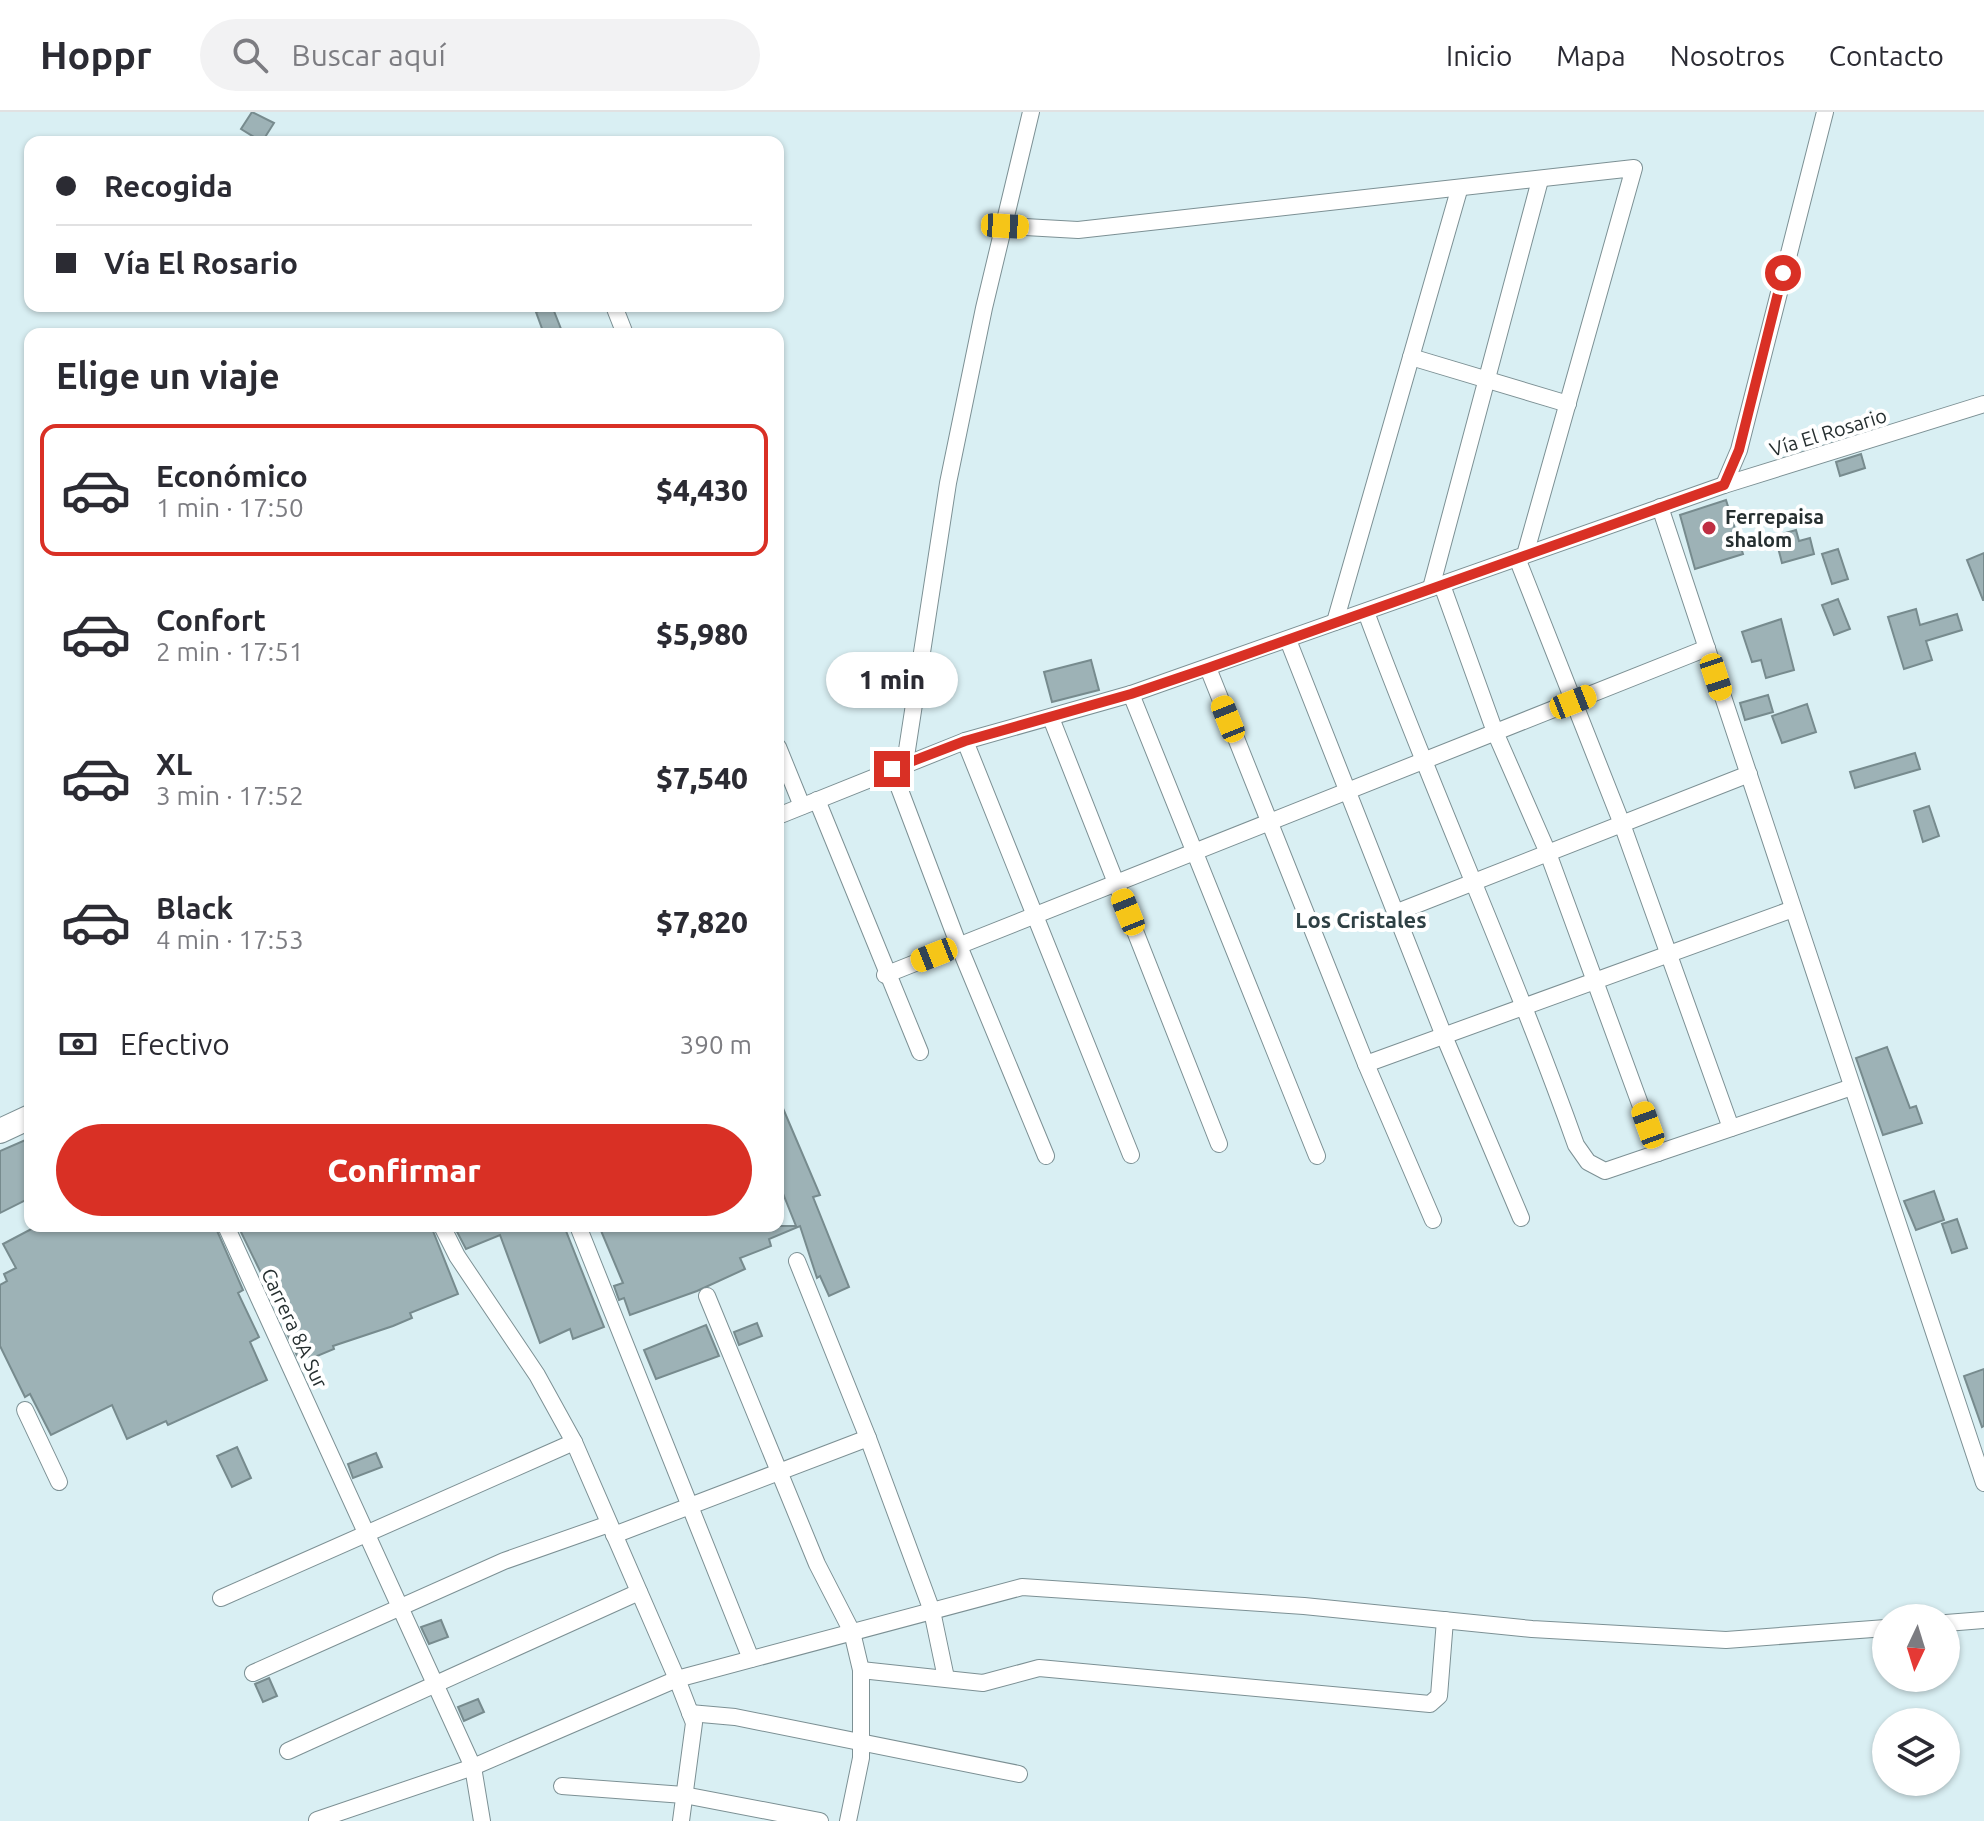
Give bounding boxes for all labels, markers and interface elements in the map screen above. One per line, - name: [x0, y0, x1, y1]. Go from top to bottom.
- search box: [200, 19, 760, 91]
- icon: search: [228, 33, 272, 77]
- text: Hoppr: [40, 34, 152, 76]
- text: Buscar aquí: [292, 38, 446, 72]
- text: Inicio: [1446, 40, 1512, 71]
- text: Mapa: [1556, 40, 1626, 71]
- text: Nosotros: [1670, 40, 1785, 71]
- text: Contacto: [1829, 40, 1944, 71]
- text: Recogida: [104, 169, 233, 203]
- car: [980, 213, 1030, 239]
- text: Vía El Rosario: [104, 246, 298, 280]
- route start: [1765, 255, 1801, 291]
- text: Elige un viaje: [56, 355, 280, 396]
- street label: Vía El Rosario: [1767, 403, 1889, 461]
- icon: car: [60, 454, 132, 526]
- text: Económico: [156, 459, 308, 493]
- text: $4,430: [656, 473, 748, 507]
- text: 1 min · 17:50: [156, 493, 304, 522]
- place label: Ferrepaisa shalom: [1725, 505, 1824, 551]
- marker: Ferrepaisa shalom: [1700, 519, 1718, 537]
- icon: car: [60, 598, 132, 670]
- text: Confort: [156, 603, 266, 637]
- text: $5,980: [656, 617, 748, 651]
- text: 2 min · 17:51: [156, 637, 304, 666]
- car: [1697, 650, 1735, 704]
- callout: 1 min: [826, 653, 958, 709]
- text: 1 min: [859, 665, 925, 694]
- car: [1546, 682, 1600, 722]
- car: [1208, 692, 1248, 746]
- icon: car: [60, 742, 132, 814]
- text: XL: [156, 747, 192, 781]
- route end: [874, 751, 910, 787]
- text: $7,540: [656, 761, 748, 795]
- text: 3 min · 17:52: [156, 781, 304, 810]
- car: [1108, 885, 1148, 939]
- icon: car: [60, 886, 132, 958]
- text: Black: [156, 891, 233, 925]
- text: $7,820: [656, 905, 748, 939]
- district label: Los Cristales: [1295, 907, 1427, 932]
- text: 4 min · 17:53: [156, 925, 304, 954]
- car: [907, 935, 961, 975]
- icon: cash: [56, 1022, 100, 1066]
- text: Efectivo: [120, 1027, 230, 1061]
- text: 390 m: [680, 1030, 752, 1059]
- car: [1629, 1098, 1667, 1152]
- button: Confirmar: [56, 1124, 752, 1216]
- street label: Carrera 8A Sur: [257, 1264, 333, 1392]
- north arrow: [1872, 1604, 1960, 1692]
- map controls: [1872, 1604, 1960, 1796]
- button: layers: [1872, 1708, 1960, 1796]

